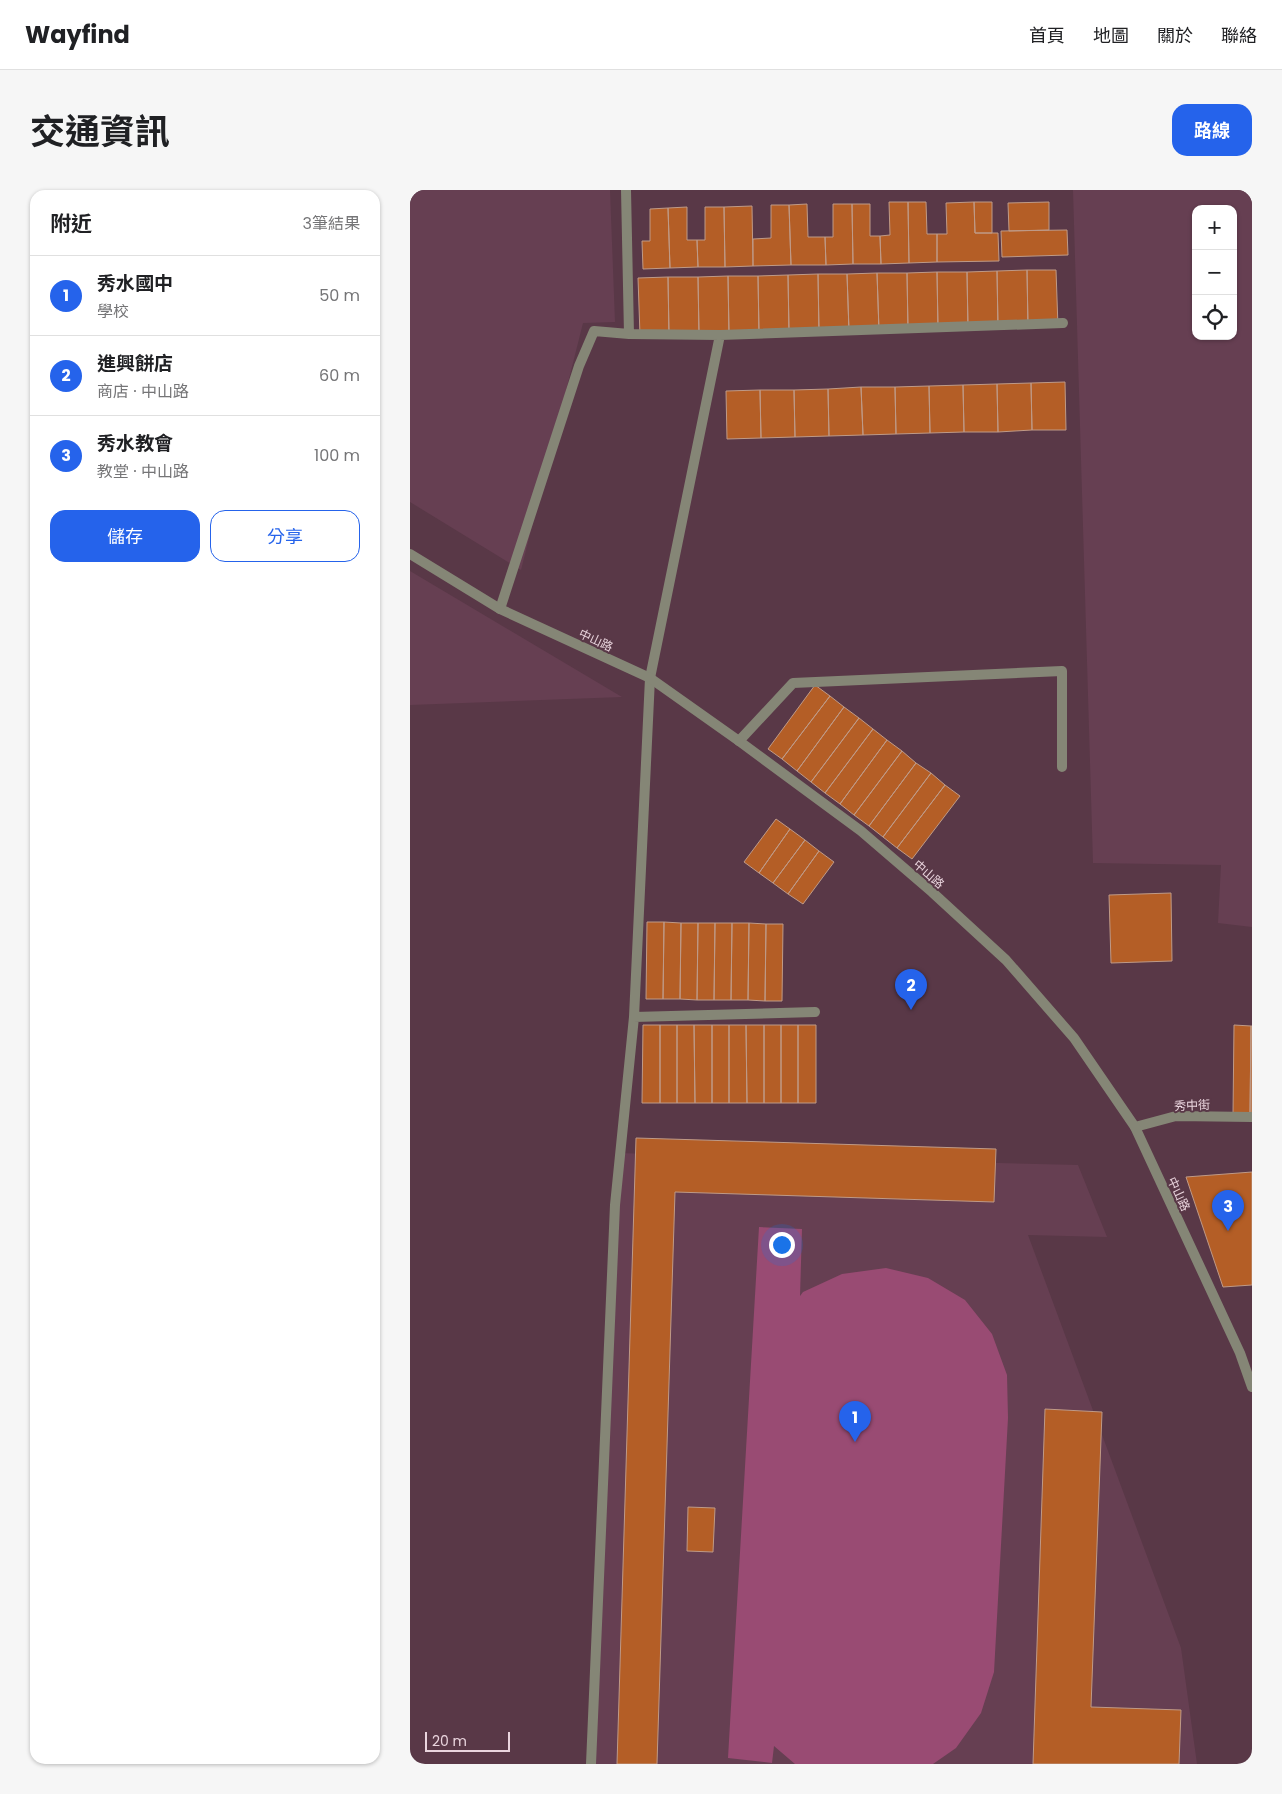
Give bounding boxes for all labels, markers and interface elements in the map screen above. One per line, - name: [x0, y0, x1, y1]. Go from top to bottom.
- text: Wayfind: [25, 18, 130, 51]
- text: 首頁: [1029, 23, 1065, 48]
- text: 地圖: [1093, 23, 1129, 48]
- text: 關於: [1157, 23, 1193, 48]
- text: 聯絡: [1221, 23, 1257, 48]
- button: 路線: [1172, 104, 1252, 156]
- text: 交通資訊: [30, 107, 170, 156]
- map controls: [1192, 205, 1237, 340]
- button: +: [1192, 205, 1237, 250]
- text: 附近: [50, 209, 92, 238]
- text: 3筆結果: [303, 212, 360, 235]
- button: −: [1192, 250, 1237, 295]
- text: 秀水國中: [97, 270, 173, 297]
- text: 1: [63, 284, 69, 307]
- text: 50 m: [319, 284, 360, 307]
- button: locate: [1192, 295, 1237, 340]
- text: 學校: [97, 300, 129, 323]
- text: 進興餅店: [97, 350, 173, 377]
- text: 2: [61, 364, 71, 387]
- text: 60 m: [319, 364, 360, 387]
- text: 商店 · 中山路: [97, 380, 189, 403]
- text: 秀水教會: [97, 430, 173, 457]
- text: 3: [61, 444, 71, 467]
- text: 100 m: [314, 444, 360, 467]
- text: 教堂 · 中山路: [97, 460, 189, 483]
- button: 儲存: [50, 510, 200, 562]
- button: 分享: [210, 510, 360, 562]
- street label: 中山路: [576, 625, 616, 655]
- street label: 中山路: [910, 856, 948, 892]
- pin: 2: [895, 969, 927, 1010]
- street label: 秀中街: [1174, 1096, 1210, 1114]
- street label: 中山路: [1164, 1174, 1194, 1214]
- pin: 3: [1212, 1190, 1244, 1231]
- your location: [769, 1232, 795, 1258]
- pin: 1: [839, 1401, 871, 1442]
- scale bar: [425, 1729, 510, 1752]
- text: 20 m: [432, 1731, 467, 1751]

